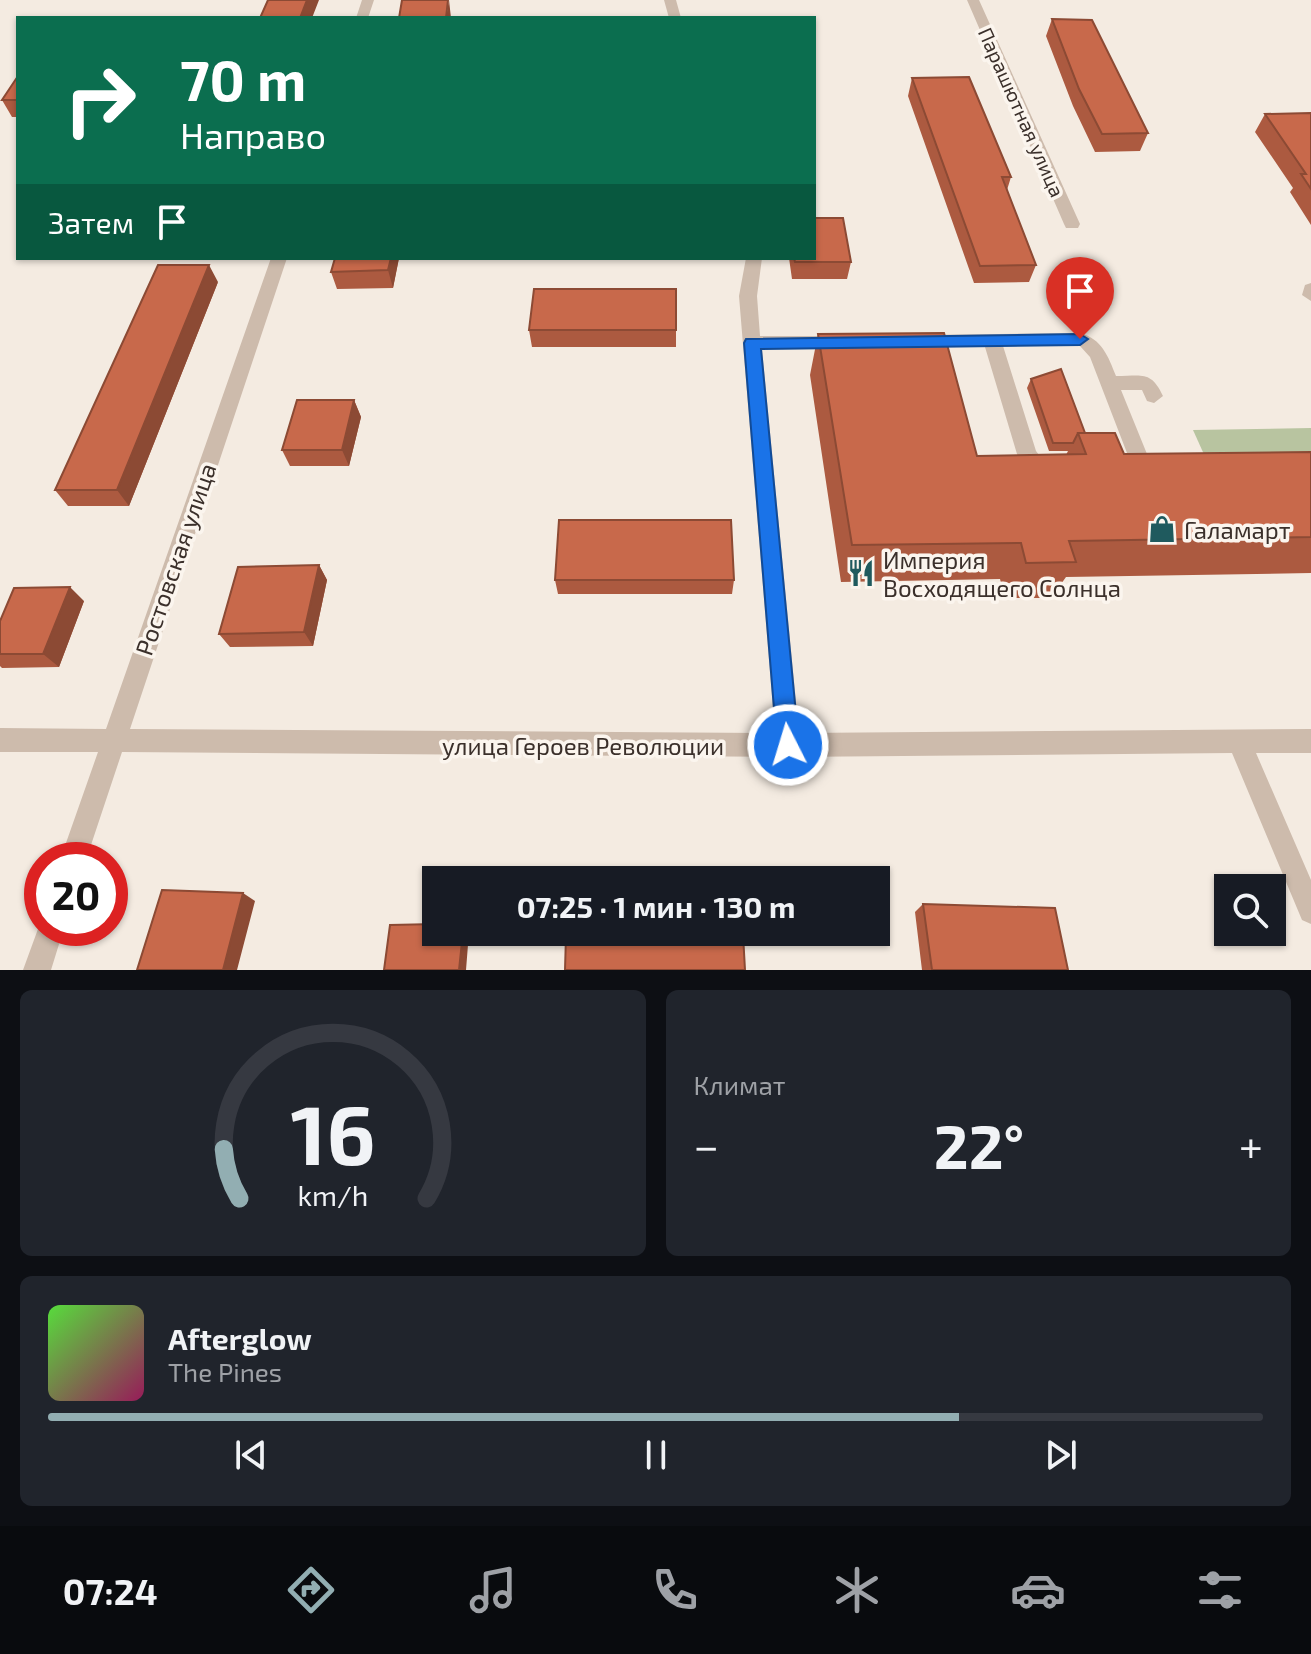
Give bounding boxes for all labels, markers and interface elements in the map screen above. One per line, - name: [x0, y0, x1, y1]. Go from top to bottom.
- street label: Парашютная улица: [973, 24, 1070, 201]
- text: 70 m: [180, 45, 306, 112]
- icon: right: [48, 48, 152, 152]
- text: Направо: [180, 113, 326, 156]
- icon: arrive: [150, 200, 194, 244]
- text: Затем: [48, 204, 134, 240]
- pin: [1046, 257, 1114, 339]
- icon: arrive: [1058, 269, 1102, 313]
- street label: Ростовская улица: [128, 459, 222, 659]
- shop icon: Галамарт: [1147, 514, 1177, 544]
- place label: Галамарт: [1184, 515, 1291, 544]
- place label: Империя Восходящего Солнца: [883, 545, 1121, 602]
- restaurant icon: Империя Восходящего Солнца: [846, 558, 876, 588]
- position arrow: [746, 703, 830, 787]
- street label: улица Героев Революции: [442, 731, 724, 761]
- speed limit sign: 20: [24, 842, 128, 946]
- map controls: [1214, 874, 1286, 946]
- button: search: [1214, 874, 1286, 946]
- text: 07:25 · 1 мин · 130 m: [517, 888, 795, 924]
- text: Климат: [694, 1069, 786, 1100]
- text: 16: [290, 1082, 375, 1182]
- text: 22°: [934, 1109, 1024, 1181]
- text: −: [694, 1118, 719, 1171]
- text: +: [1239, 1118, 1263, 1171]
- text: km/h: [297, 1177, 368, 1212]
- text: Afterglow: [168, 1320, 312, 1356]
- text: The Pines: [168, 1356, 282, 1387]
- icon: previous: [229, 1433, 273, 1477]
- icon: pause: [634, 1433, 678, 1477]
- icon: next: [1039, 1433, 1083, 1477]
- icon: directions: [283, 1562, 339, 1618]
- icon: music: [465, 1562, 521, 1618]
- icon: phone: [647, 1562, 703, 1618]
- icon: climate: [829, 1562, 885, 1618]
- icon: car: [1010, 1562, 1066, 1618]
- icon: filters: [1192, 1562, 1248, 1618]
- text: 07:24: [63, 1569, 158, 1612]

